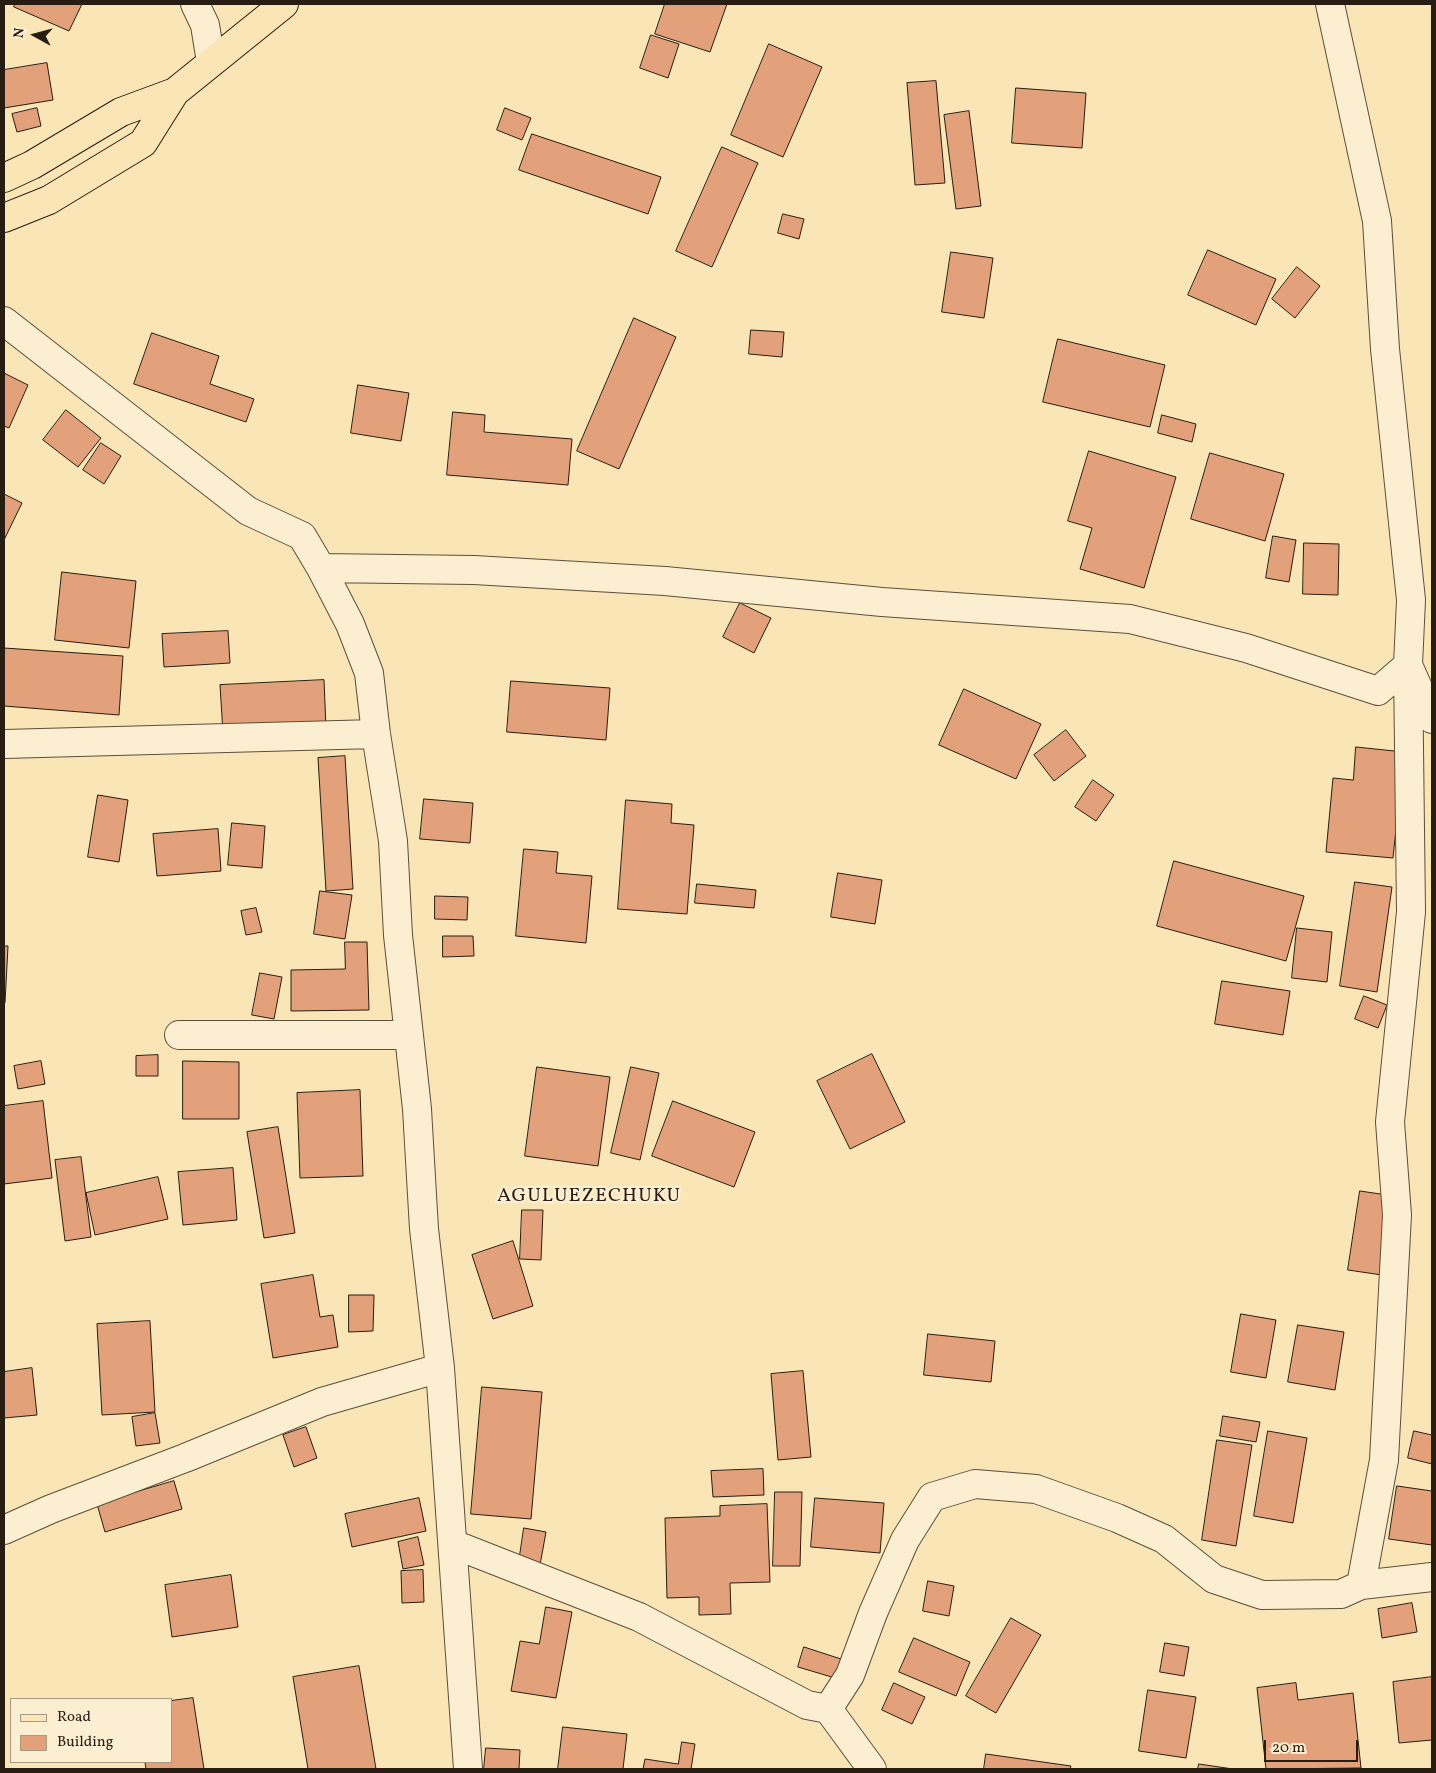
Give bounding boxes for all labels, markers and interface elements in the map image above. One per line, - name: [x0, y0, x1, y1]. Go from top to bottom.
- north arrow: [10, 10, 60, 60]
- text: N: [10, 27, 30, 39]
- district label: AGULUEZECHUKU: [495, 1185, 683, 1209]
- legend: [10, 1698, 172, 1763]
- text: Road: [57, 1707, 91, 1728]
- scale bar: [1266, 1730, 1360, 1762]
- text: Building: [57, 1732, 113, 1753]
- text: 20 m: [1272, 1738, 1305, 1759]

